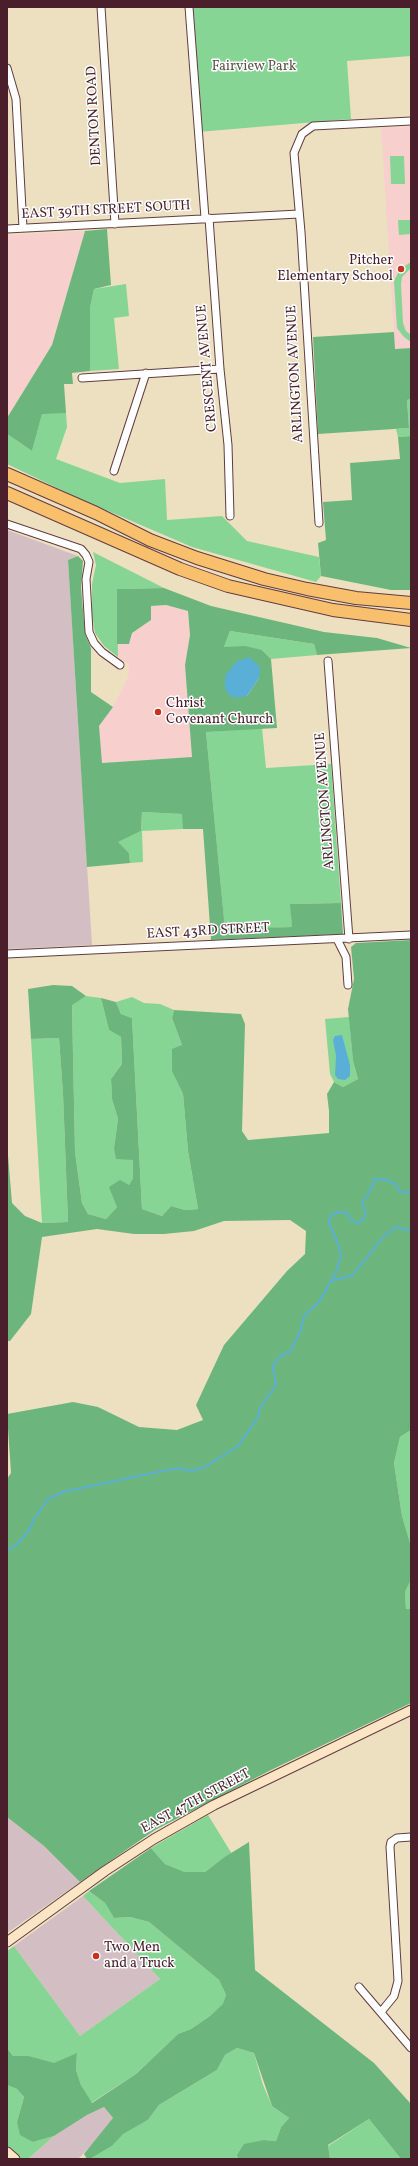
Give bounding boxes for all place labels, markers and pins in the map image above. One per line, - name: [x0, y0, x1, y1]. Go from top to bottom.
- place label: Pitcher Elementary School: [277, 253, 393, 286]
- marker: Pitcher Elementary School: [396, 264, 406, 274]
- place label: Christ Covenant Church: [166, 696, 273, 728]
- marker: Christ Covenant Church: [153, 707, 163, 717]
- place label: Two Men and a Truck: [104, 1940, 175, 1972]
- marker: Two Men and a Truck: [91, 1951, 101, 1961]

